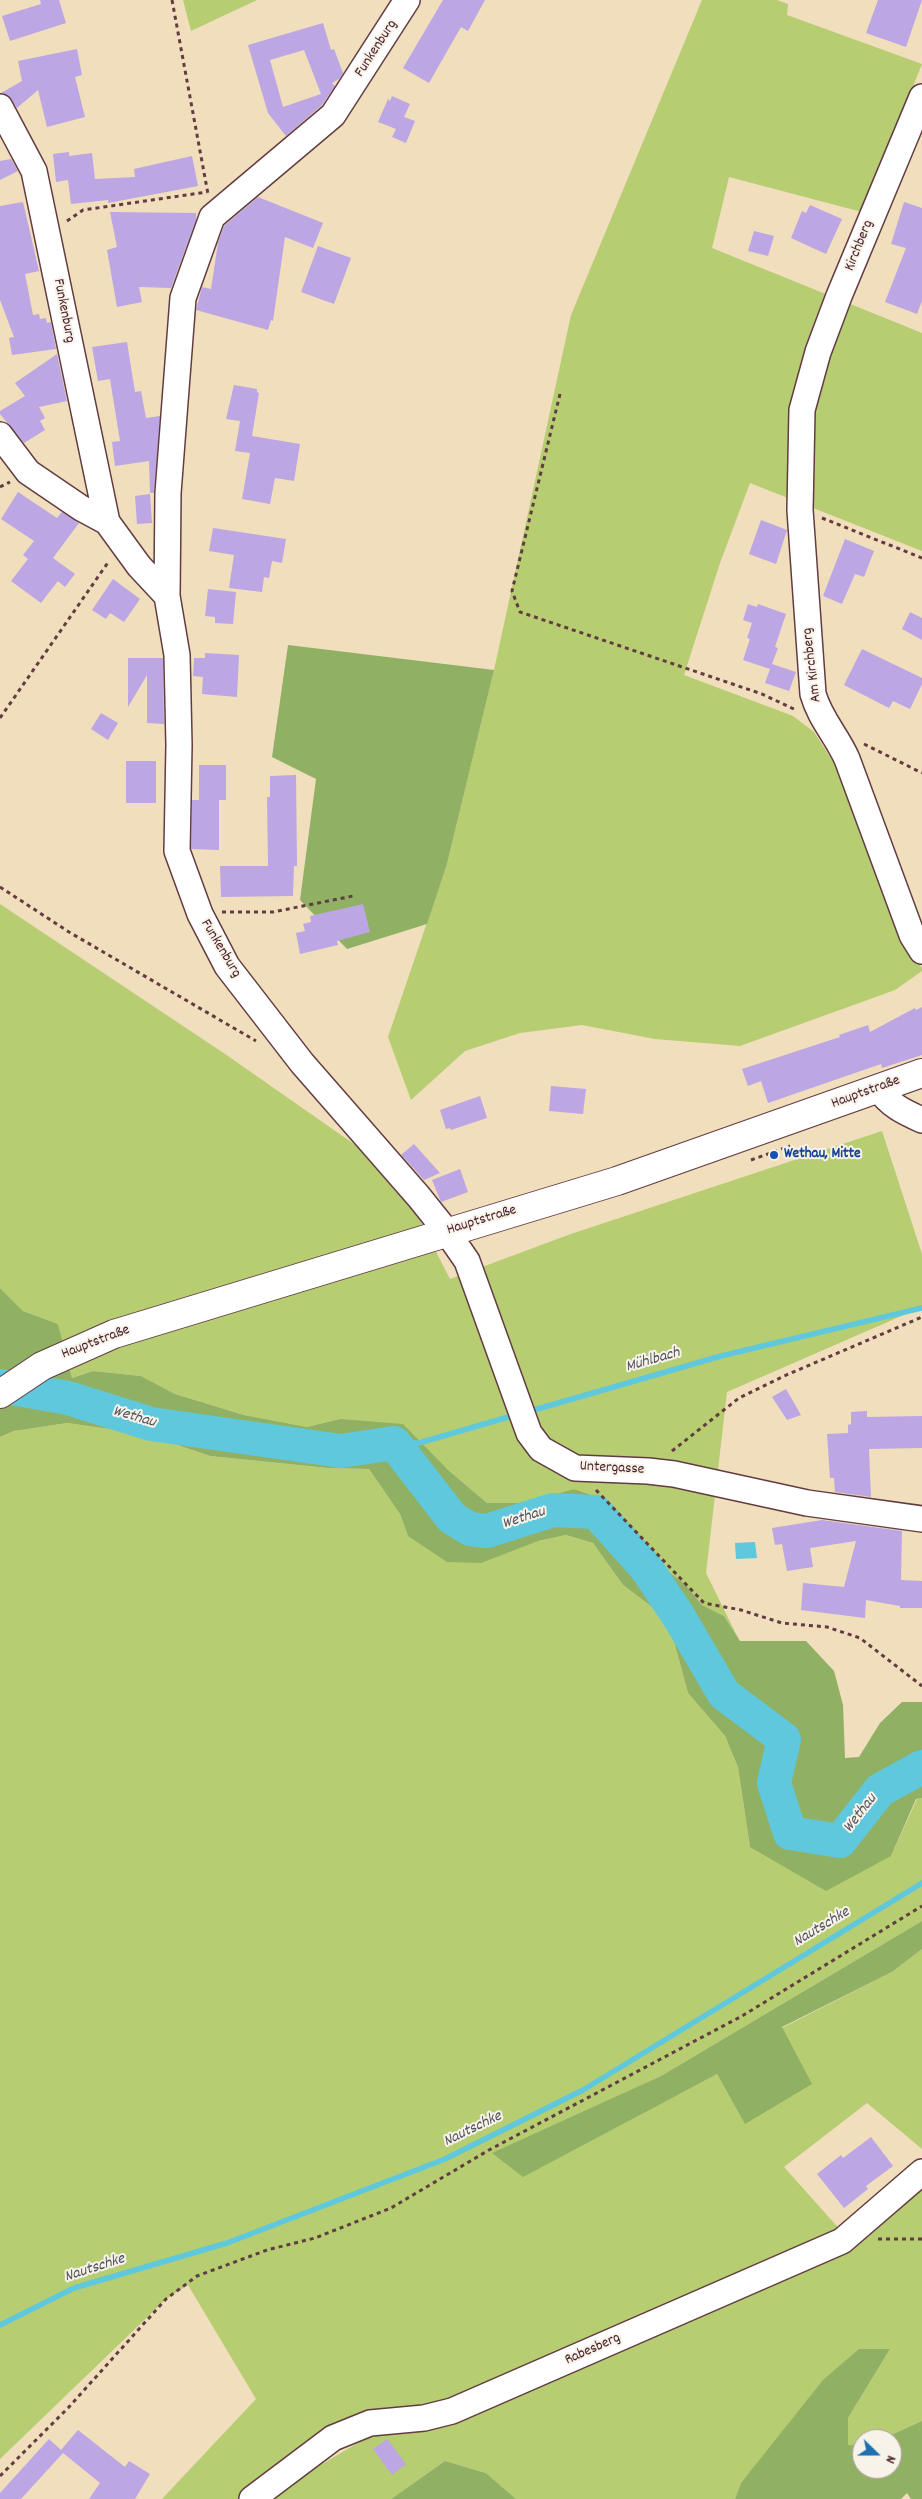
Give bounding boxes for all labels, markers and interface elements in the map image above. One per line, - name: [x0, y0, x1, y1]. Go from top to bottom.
- street label: Funkenburg: [352, 17, 402, 81]
- street label: Kirchberg: [842, 218, 878, 274]
- street label: Funkenburg: [48, 277, 78, 345]
- street label: Am Kirchberg: [799, 627, 827, 703]
- street label: Funkenburg: [196, 917, 244, 981]
- street label: Hauptstraße: [829, 1072, 903, 1114]
- place label: Wethau, Mitte: [784, 1146, 861, 1164]
- marker: Wethau, Mitte: [768, 1149, 780, 1161]
- street label: Hauptstraße: [445, 1202, 519, 1240]
- street label: Hauptstraße: [59, 1322, 133, 1364]
- water label: Mühlbach: [624, 1344, 682, 1378]
- water label: Wethau: [110, 1403, 158, 1433]
- street label: Untergasse: [579, 1458, 645, 1480]
- water label: Wethau: [500, 1503, 548, 1535]
- water label: Wethau: [840, 1791, 882, 1837]
- water label: Nautschke: [790, 1904, 854, 1952]
- water label: Nautschke: [441, 2108, 505, 2152]
- water label: Nautschke: [62, 2250, 128, 2288]
- street label: Rabesberg: [562, 2330, 624, 2370]
- north arrow: [852, 2429, 902, 2479]
- text: N: [879, 2452, 901, 2466]

